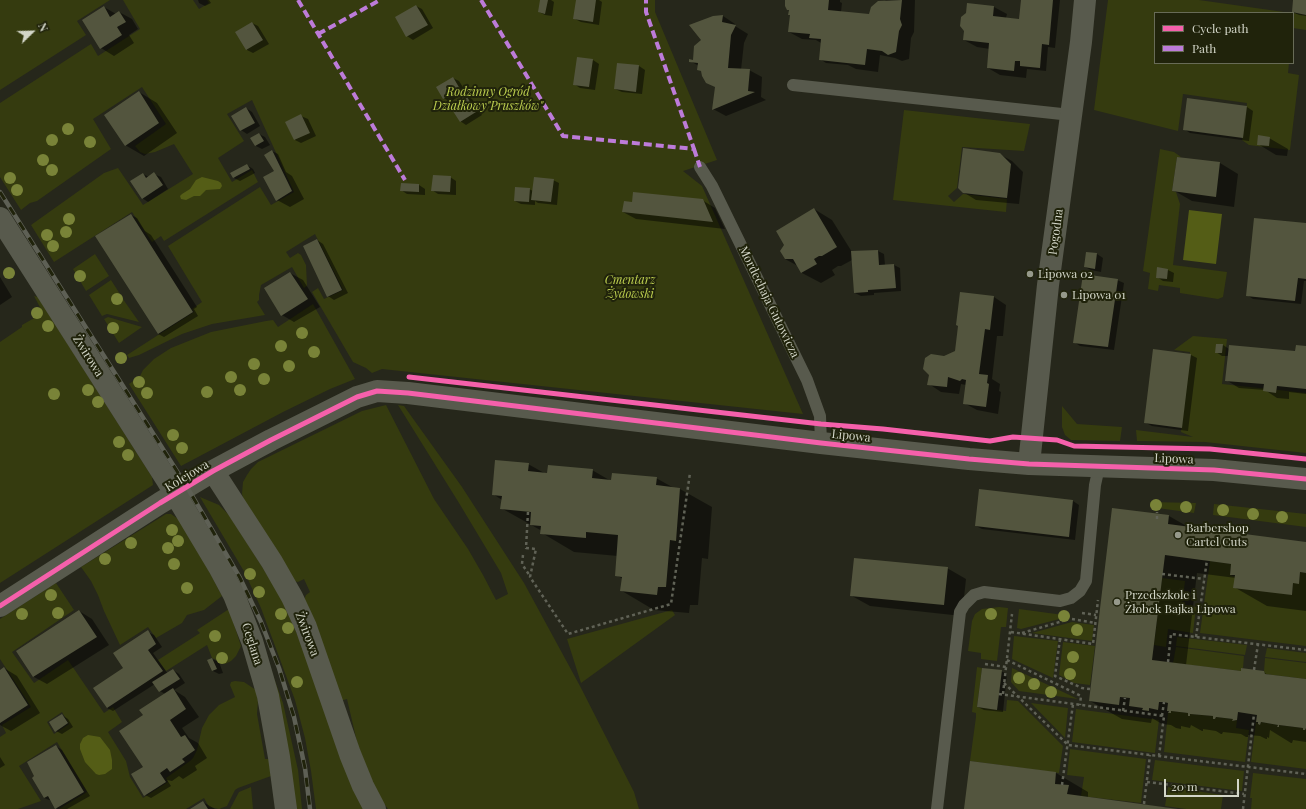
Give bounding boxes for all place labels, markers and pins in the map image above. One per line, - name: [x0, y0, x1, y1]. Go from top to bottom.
- place label: Lipowa 02: [1038, 267, 1093, 281]
- marker: Lipowa 02: [1025, 269, 1035, 279]
- place label: Lipowa 01: [1072, 288, 1126, 302]
- marker: Lipowa 01: [1059, 290, 1069, 300]
- place label: Barbershop Cartel Cuts: [1186, 521, 1249, 549]
- marker: Barbershop Cartel Cuts: [1173, 530, 1183, 540]
- place label: Przedszkole i Żłobek Bajka Lipowa: [1125, 588, 1236, 616]
- marker: Przedszkole i Żłobek Bajka Lipowa: [1112, 597, 1122, 607]

